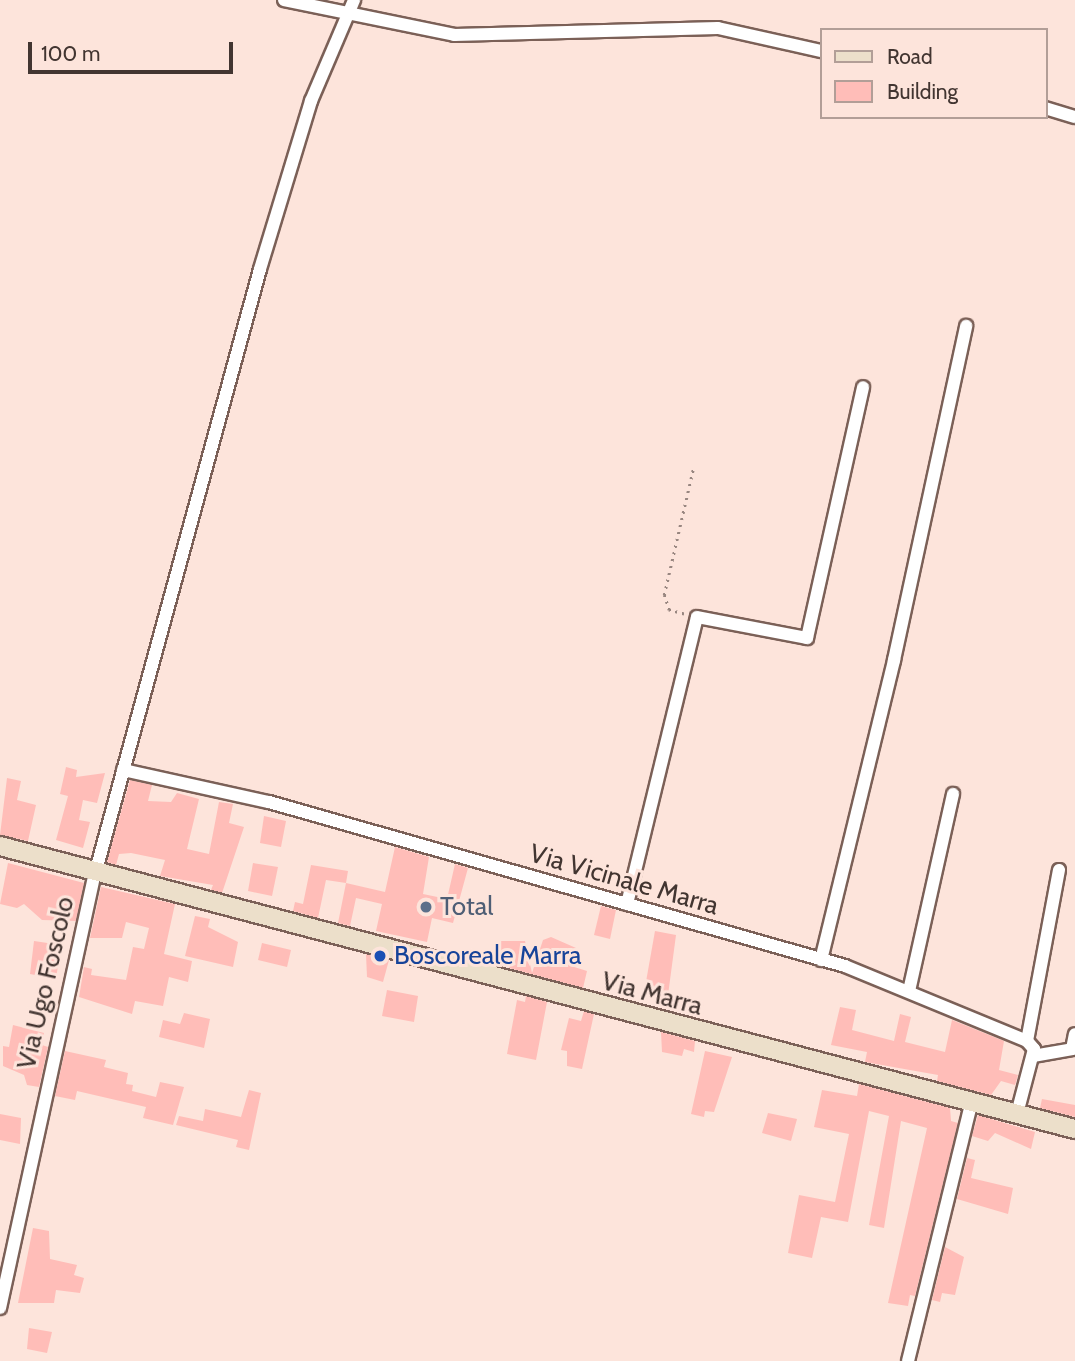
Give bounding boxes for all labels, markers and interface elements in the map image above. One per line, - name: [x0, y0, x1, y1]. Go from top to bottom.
- scale bar: [32, 28, 236, 72]
- legend: [820, 28, 1047, 119]
- text: 100 m: [41, 41, 100, 66]
- text: Road: [887, 44, 933, 69]
- text: Building: [887, 79, 958, 104]
- street label: Via Vicinale Marra: [526, 838, 722, 922]
- place label: Total: [440, 891, 493, 923]
- street label: Via Ugo Foscolo: [11, 894, 81, 1072]
- marker: Total: [418, 899, 434, 915]
- place label: Boscoreale Marra: [394, 940, 582, 972]
- marker: Boscoreale Marra: [372, 948, 388, 964]
- street label: Via Marra: [598, 966, 706, 1022]

